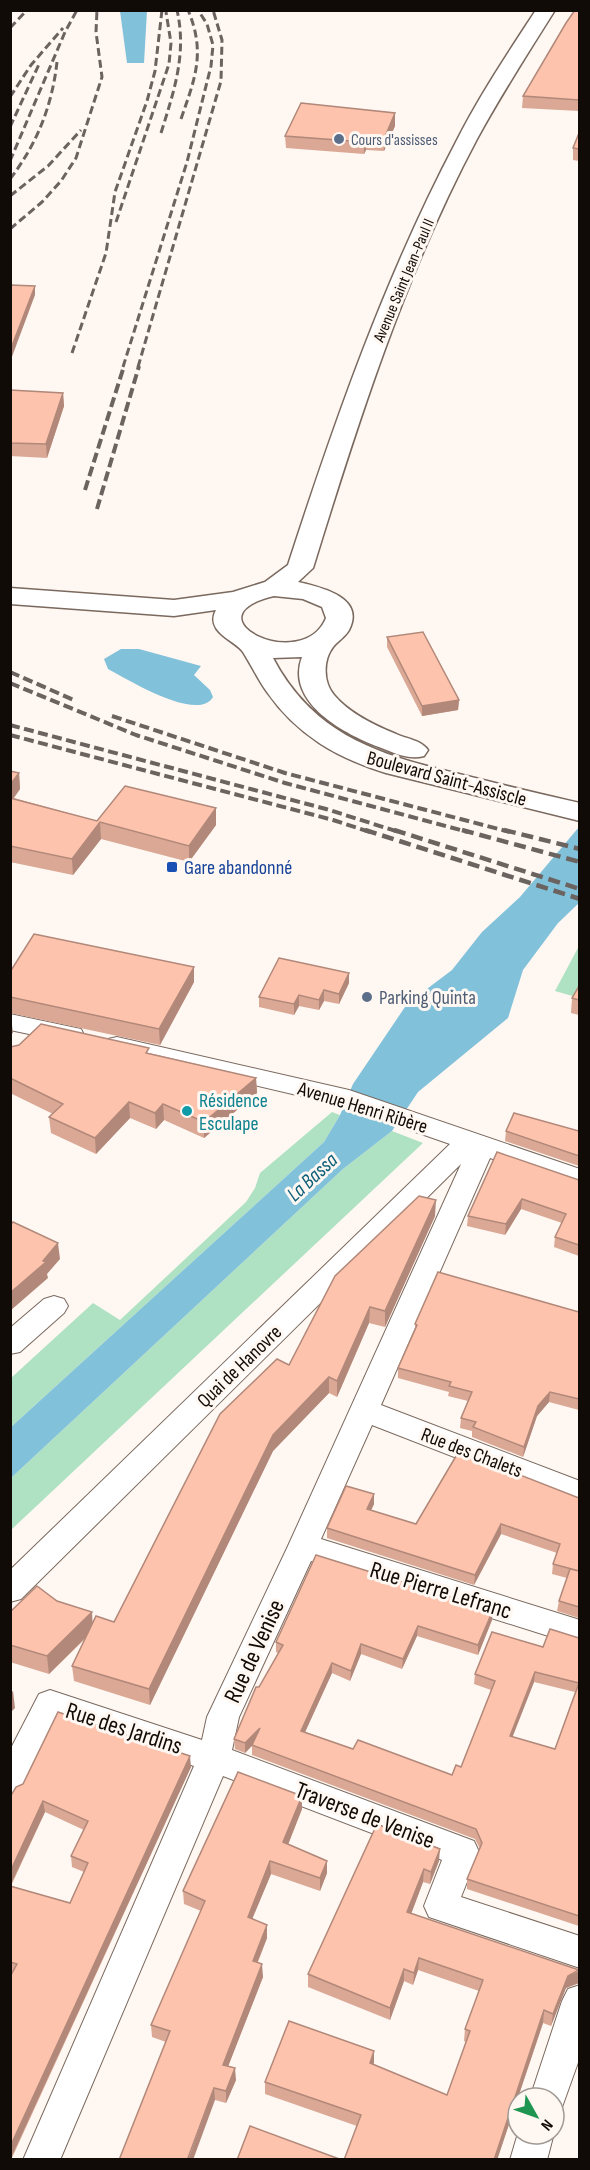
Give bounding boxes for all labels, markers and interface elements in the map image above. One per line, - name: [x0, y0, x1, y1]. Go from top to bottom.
- place label: Cours d'assisses: [351, 131, 438, 150]
- marker: Cours d'assisses: [332, 132, 346, 146]
- street label: Avenue Saint Jean-Paul II: [369, 216, 439, 346]
- street label: Boulevard Saint-Assiscle: [364, 746, 529, 812]
- place label: Gare abandonné: [184, 856, 292, 880]
- marker: Gare abandonné: [165, 860, 179, 874]
- place label: Parking Quinta: [379, 986, 476, 1010]
- marker: Parking Quinta: [360, 990, 374, 1004]
- street label: Avenue Henri Ribère: [294, 1077, 430, 1139]
- place label: Résidence Esculape: [199, 1089, 268, 1136]
- marker: Résidence Esculape: [180, 1104, 194, 1118]
- water label: La Bassa: [282, 1147, 343, 1207]
- street label: Quai de Hanovre: [192, 1321, 287, 1413]
- street label: Rue des Chalets: [418, 1423, 526, 1483]
- street label: Rue Pierre Lefranc: [367, 1555, 515, 1626]
- street label: Rue de Venise: [218, 1595, 291, 1708]
- street label: Rue des Jardins: [62, 1696, 186, 1761]
- street label: Traverse de Venise: [291, 1776, 439, 1855]
- north arrow: [506, 2086, 566, 2146]
- text: N: [536, 2115, 556, 2134]

